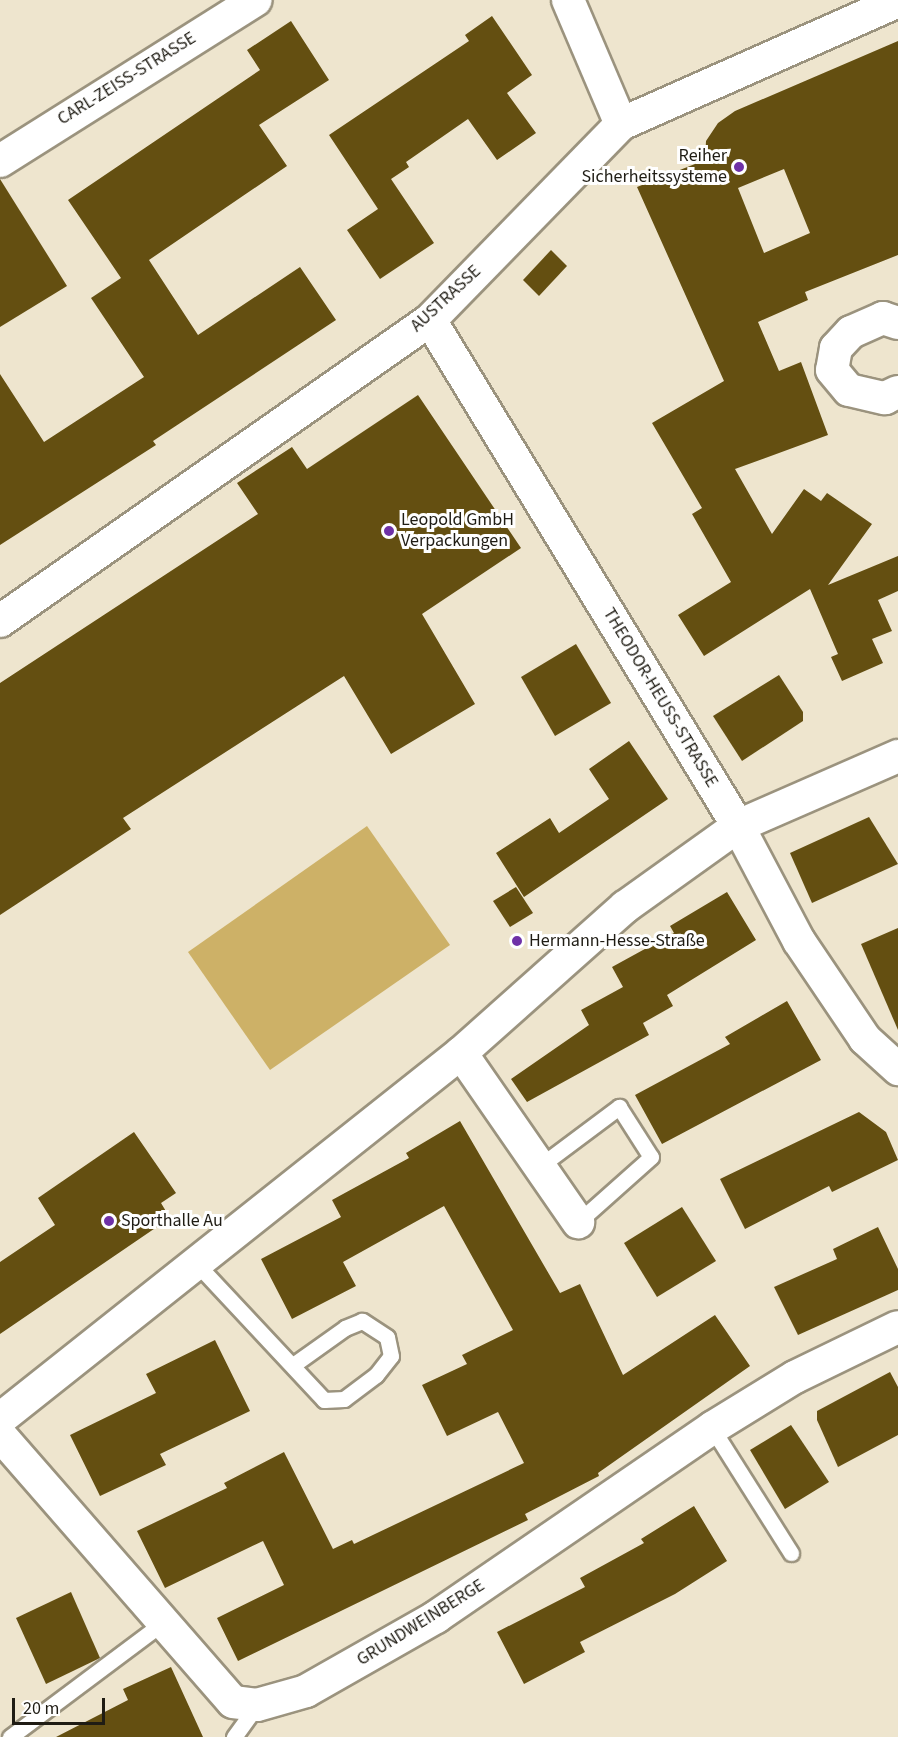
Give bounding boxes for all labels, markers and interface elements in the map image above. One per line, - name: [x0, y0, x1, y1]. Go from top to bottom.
- street label: CARL-ZEISS-STRASSE: [54, 28, 200, 130]
- place label: Reiher Sicherheitssysteme: [581, 146, 727, 188]
- marker: Reiher Sicherheitssysteme: [732, 160, 746, 174]
- street label: AUSTRASSE: [406, 261, 486, 337]
- place label: Leopold GmbH Verpackungen: [401, 510, 514, 552]
- marker: Leopold GmbH Verpackungen: [382, 524, 396, 538]
- street label: THEODOR-HEUSS-STRASSE: [598, 604, 722, 792]
- place label: Hermann-Hesse-Straße: [529, 930, 705, 952]
- marker: Hermann-Hesse-Straße: [510, 934, 524, 948]
- place label: Sporthalle Au: [121, 1210, 223, 1232]
- marker: Sporthalle Au: [102, 1214, 116, 1228]
- street label: GRUNDWEINBERGE: [353, 1575, 489, 1671]
- scale bar: [15, 1686, 108, 1724]
- text: 20 m: [23, 1696, 59, 1721]

